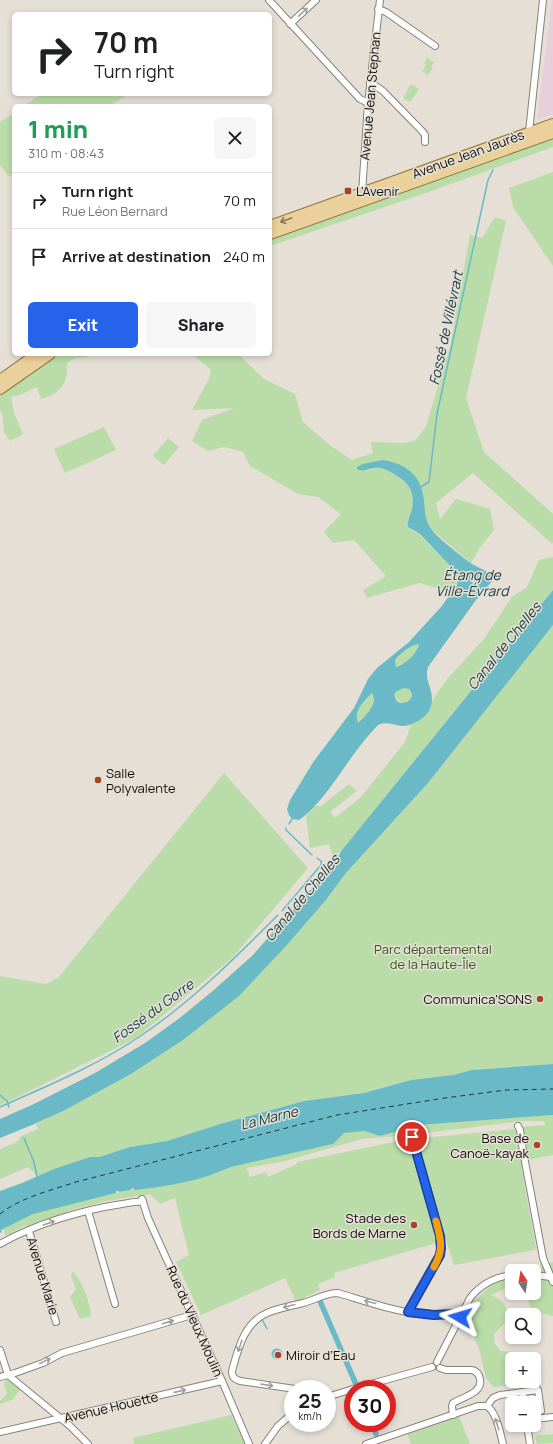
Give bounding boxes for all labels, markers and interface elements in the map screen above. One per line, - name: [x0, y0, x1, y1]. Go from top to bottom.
- one-way arrow: [298, 7, 308, 17]
- text: 70 m: [94, 23, 158, 61]
- icon: right: [28, 28, 80, 80]
- street label: Avenue Jean Stephan: [355, 31, 385, 161]
- text: Turn right: [94, 59, 175, 83]
- text: 1 min: [28, 112, 88, 145]
- button: close: [214, 117, 256, 159]
- street label: Avenue Jean Jaurès: [409, 125, 527, 183]
- text: 310 m · 08:43: [28, 144, 104, 162]
- text: Turn right: [62, 181, 133, 202]
- place label: L'Avenir: [356, 182, 400, 200]
- marker: L'Avenir: [343, 186, 353, 196]
- icon: right: [28, 190, 50, 212]
- text: 70 m: [224, 190, 256, 211]
- text: Rue Léon Bernard: [62, 202, 168, 220]
- one-way arrow: [280, 217, 293, 224]
- icon: arrive: [28, 246, 50, 268]
- text: Arrive at destination: [62, 246, 211, 267]
- text: 240 m: [223, 246, 265, 267]
- water label: Fossé de Villévrart: [424, 268, 467, 387]
- button: Exit: [28, 302, 138, 348]
- button: Share: [146, 302, 256, 348]
- water label: Étang de Ville-Évrard: [436, 565, 510, 600]
- water label: Canal de Chelles: [462, 597, 546, 694]
- place label: Salle Polyvalente: [106, 764, 176, 797]
- marker: Salle Polyvalente: [93, 775, 103, 785]
- water label: Canal de Chelles: [260, 849, 345, 945]
- park label: Parc départemental de la Haute-Île: [374, 940, 492, 973]
- water label: Fossé du Gorre: [108, 974, 198, 1047]
- place label: Communica'SONS: [424, 990, 532, 1008]
- marker: Communica'SONS: [535, 994, 545, 1004]
- water label: La Marne: [238, 1101, 300, 1134]
- pin: [395, 1120, 429, 1154]
- icon: arrive: [401, 1126, 423, 1148]
- place label: Base de Canoë-kayak: [451, 1129, 530, 1162]
- marker: Base de Canoë-kayak: [532, 1140, 542, 1150]
- place label: Stade des Bords de Marne: [313, 1209, 406, 1242]
- one-way arrow: [42, 1219, 54, 1227]
- marker: Stade des Bords de Marne: [409, 1220, 419, 1230]
- street label: Avenue Marie: [23, 1235, 64, 1318]
- street label: Rue du Vieux Moulin: [162, 1263, 228, 1379]
- north arrow: [505, 1264, 541, 1300]
- map controls: [505, 1264, 541, 1432]
- position arrow: [439, 1296, 481, 1338]
- one-way arrow: [364, 1298, 377, 1305]
- one-way arrow: [283, 1303, 296, 1311]
- button: search: [505, 1308, 541, 1344]
- one-way arrow: [161, 1318, 174, 1325]
- one-way arrow: [236, 1340, 243, 1353]
- place label: Miroir d’Eau: [286, 1346, 355, 1364]
- marker: Miroir d’Eau: [273, 1350, 283, 1360]
- button: +: [505, 1352, 541, 1388]
- one-way arrow: [38, 1357, 50, 1364]
- speed limit sign: 30: [344, 1380, 396, 1432]
- one-way arrow: [260, 1381, 273, 1389]
- street label: Avenue Houette: [62, 1387, 160, 1427]
- one-way arrow: [173, 1387, 186, 1395]
- text: 25: [298, 1387, 322, 1414]
- button: −: [505, 1396, 541, 1432]
- text: km/h: [298, 1409, 322, 1423]
- one-way arrow: [493, 1418, 500, 1431]

